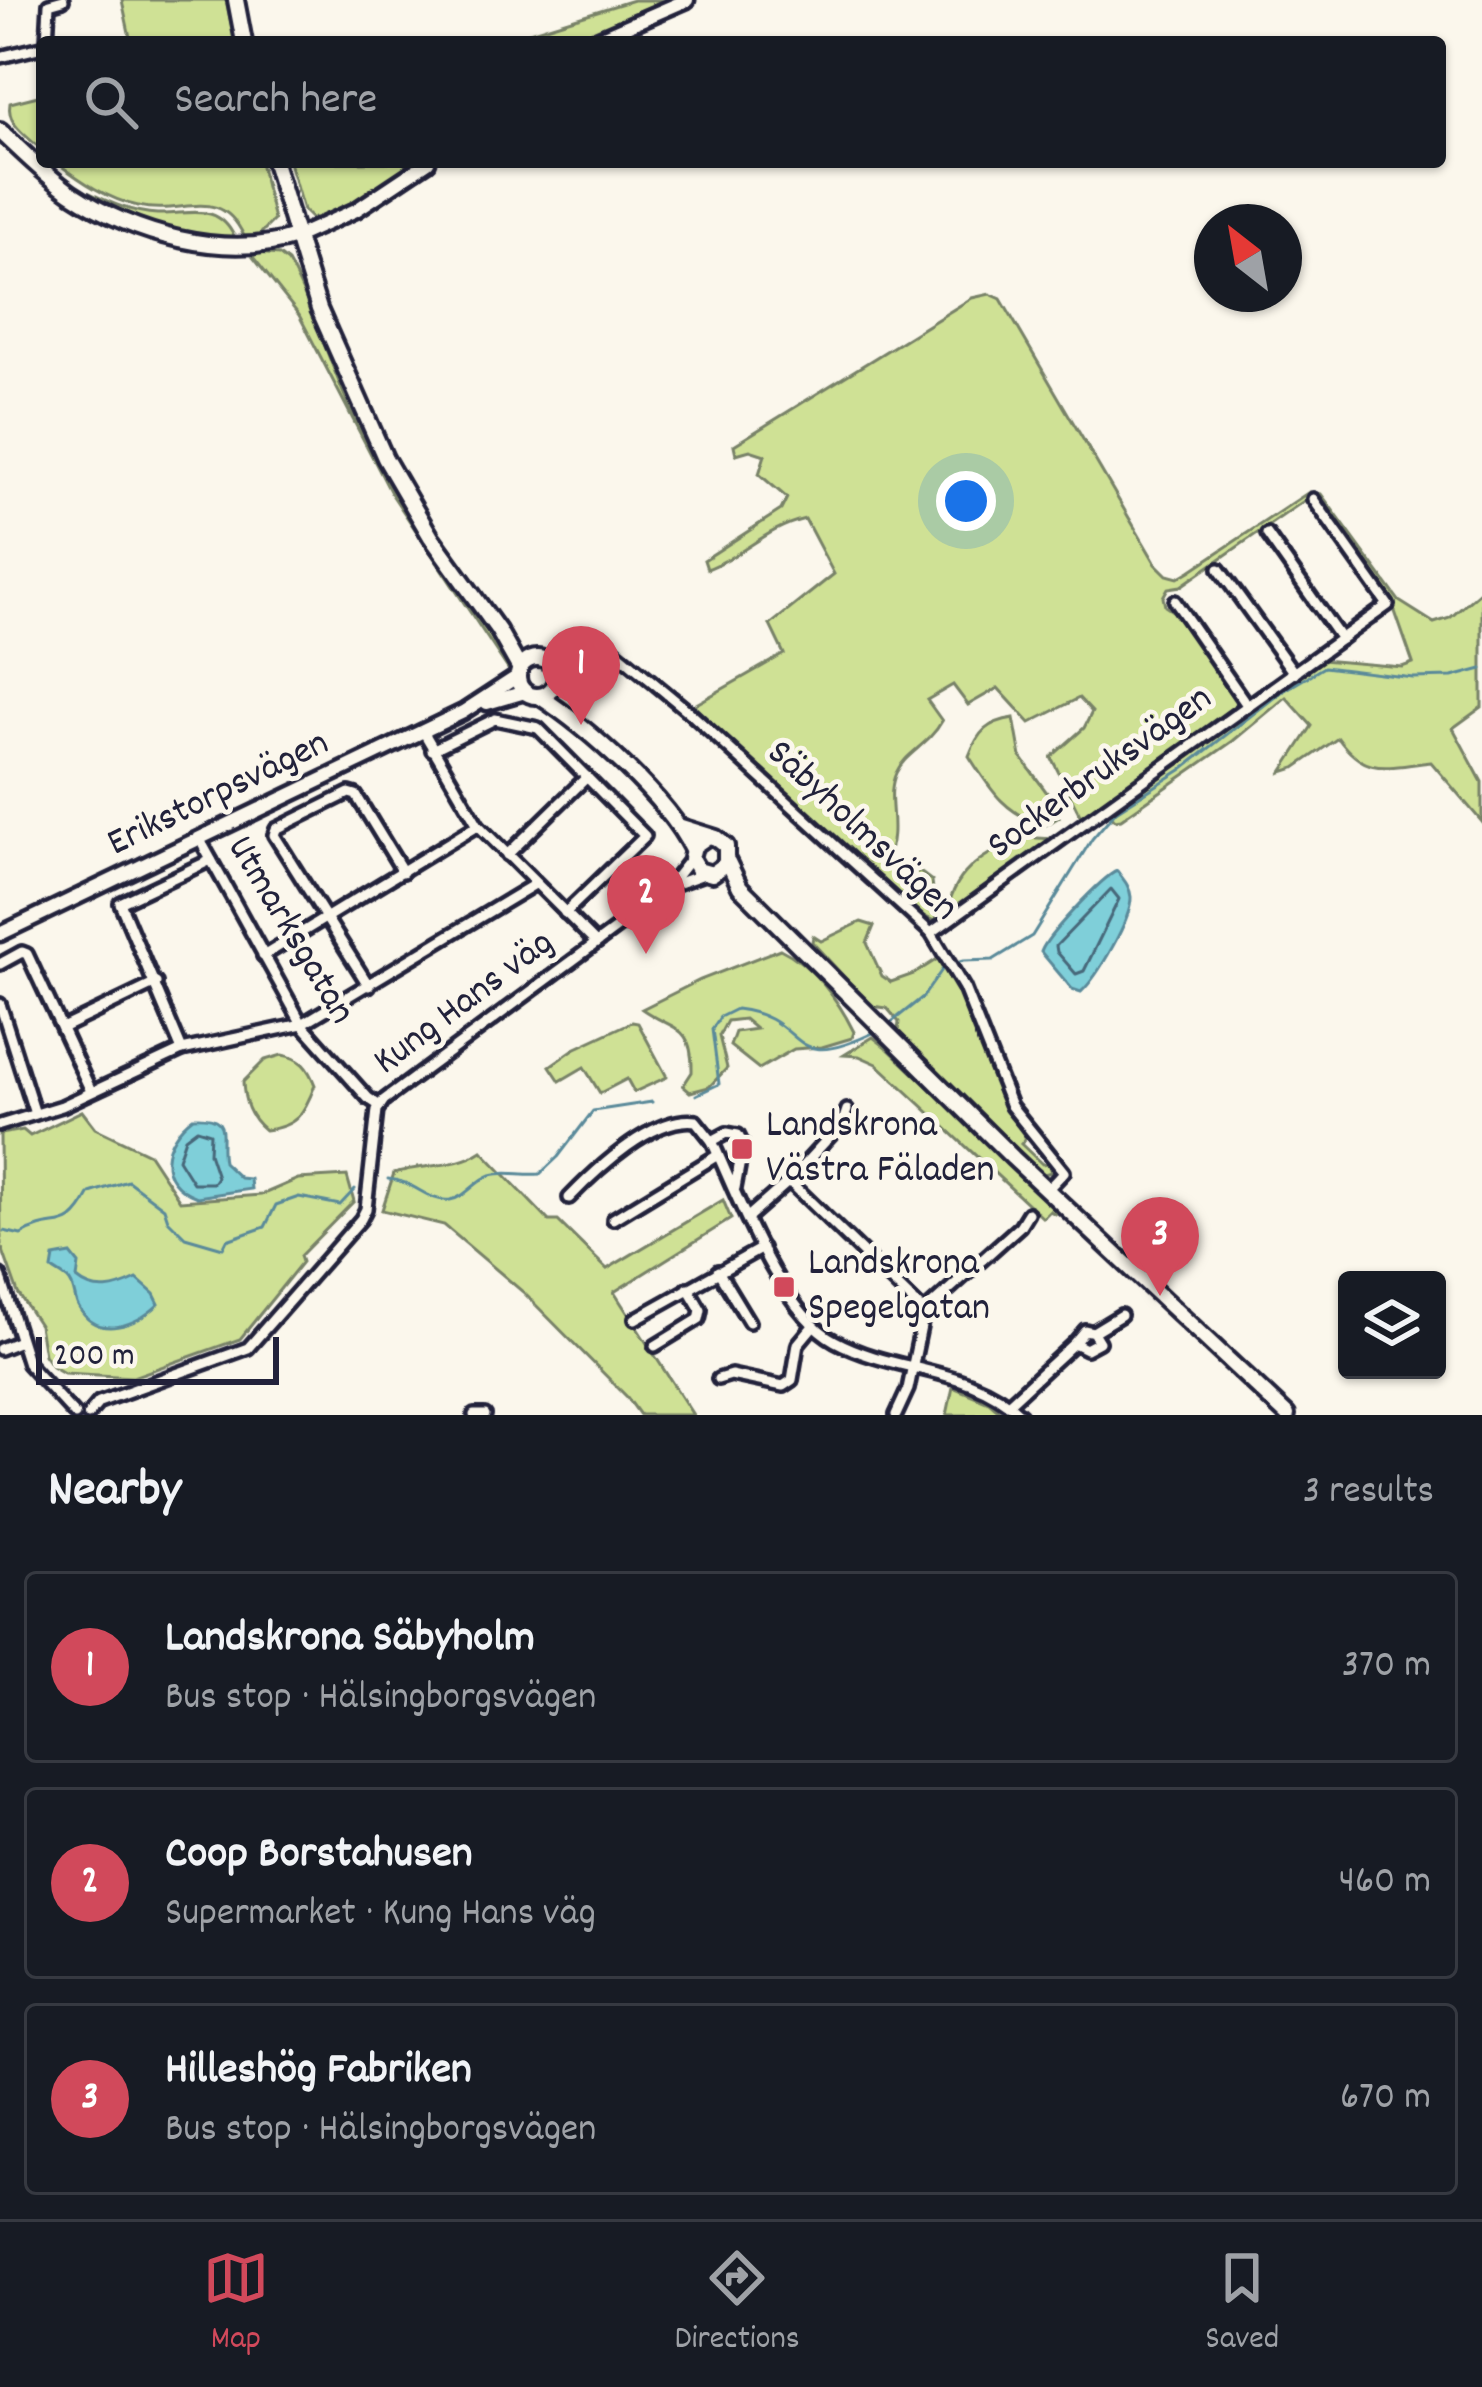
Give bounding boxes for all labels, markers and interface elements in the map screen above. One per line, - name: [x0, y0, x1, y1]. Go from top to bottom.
- search box: [36, 36, 1446, 168]
- icon: search: [78, 69, 144, 135]
- text: Search here: [174, 70, 377, 134]
- north arrow: [1194, 204, 1302, 312]
- your location: [936, 471, 996, 531]
- pin: 1: [542, 626, 620, 725]
- street label: Sockerbruksvägen: [977, 673, 1225, 875]
- street label: Erikstorpsvägen: [99, 718, 339, 872]
- street label: Säbyholmsvägen: [753, 728, 969, 936]
- street label: Utmarksgatan: [211, 826, 367, 1036]
- pin: 2: [607, 855, 685, 954]
- street label: Kung Hans väg: [363, 918, 567, 1090]
- place label: Landskrona Västra Fäladen: [766, 1100, 995, 1200]
- marker: Landskrona Västra Fäladen: [729, 1136, 755, 1162]
- pin: 3: [1121, 1197, 1199, 1296]
- place label: Landskrona Spegelgatan: [808, 1238, 990, 1338]
- map controls: [1338, 1271, 1446, 1379]
- button: layers: [1338, 1271, 1446, 1379]
- marker: Landskrona Spegelgatan: [771, 1274, 797, 1300]
- scale bar: [36, 1331, 279, 1384]
- text: 200 m: [54, 1334, 135, 1381]
- text: Nearby: [48, 1457, 181, 1529]
- text: 3 results: [1303, 1466, 1434, 1521]
- text: Landskrona Säbyholm: [165, 1608, 535, 1672]
- text: 1: [86, 1640, 94, 1695]
- text: 370 m: [1342, 1640, 1431, 1695]
- text: Bus stop · Hälsingborgsvägen: [165, 1672, 596, 1727]
- text: Coop Borstahusen: [165, 1824, 473, 1888]
- text: 2: [81, 1856, 99, 1911]
- text: 460 m: [1339, 1856, 1431, 1911]
- text: Supermarket · Kung Hans väg: [165, 1888, 596, 1943]
- text: Hilleshög Fabriken: [165, 2040, 472, 2104]
- text: 3: [81, 2072, 99, 2127]
- text: 670 m: [1340, 2072, 1431, 2127]
- text: Bus stop · Hälsingborgsvägen: [165, 2104, 596, 2159]
- tab: Map: [203, 2245, 269, 2364]
- tab: Directions: [675, 2245, 800, 2364]
- tab: Saved: [1205, 2245, 1279, 2364]

